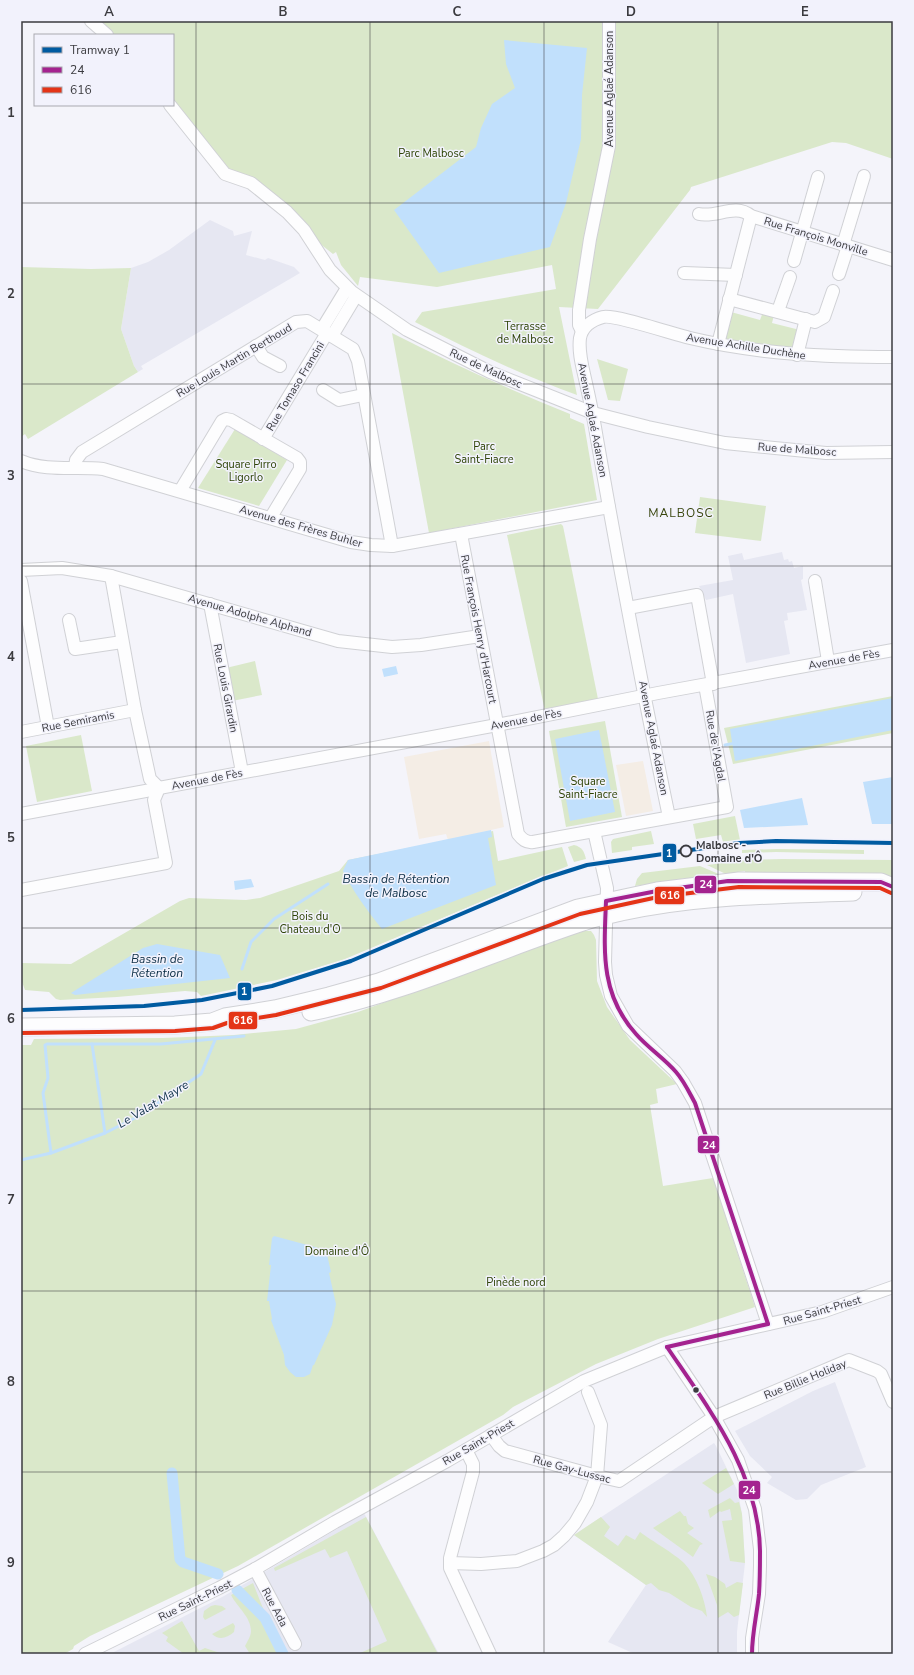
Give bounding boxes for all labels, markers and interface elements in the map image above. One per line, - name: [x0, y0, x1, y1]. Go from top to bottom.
- text: A: [104, 3, 114, 21]
- text: B: [279, 3, 288, 21]
- text: C: [453, 3, 462, 21]
- text: D: [626, 3, 636, 21]
- text: E: [801, 3, 809, 21]
- street label: Avenue Aglaé Adanson: [602, 31, 617, 147]
- legend: [34, 34, 174, 106]
- text: Tramway 1: [70, 42, 130, 58]
- text: 24: [70, 62, 84, 78]
- text: 616: [70, 82, 92, 98]
- text: 1: [7, 104, 15, 122]
- park label: Parc Malbosc: [398, 146, 464, 161]
- street label: Rue François Monville: [762, 214, 870, 259]
- text: 2: [7, 285, 15, 303]
- park label: Terrasse de Malbosc: [497, 319, 553, 347]
- street label: Rue Louis Martin Berthoud: [174, 320, 295, 401]
- street label: Avenue Achille Duchène: [685, 330, 807, 363]
- street label: Rue Tomaso Francini: [263, 339, 328, 434]
- street label: Rue de Malbosc: [447, 345, 525, 392]
- street label: Avenue Aglaé Adanson: [574, 361, 611, 479]
- park label: Parc Saint-Fiacre: [454, 439, 514, 467]
- street label: Rue de Malbosc: [757, 439, 837, 460]
- park label: Square Pirro Ligorlo: [215, 457, 277, 485]
- text: 3: [7, 467, 15, 485]
- street label: Avenue des Frères Buhler: [238, 502, 364, 551]
- district label: MALBOSC: [648, 505, 714, 521]
- street label: Rue François Henry d'Harcourt: [457, 553, 500, 705]
- street label: Avenue Adolphe Alphand: [186, 591, 313, 640]
- street label: Rue Louis Girardin: [210, 642, 241, 734]
- street label: Avenue de Fès: [807, 646, 881, 673]
- text: 4: [7, 648, 15, 666]
- street label: Avenue Aglaé Adanson: [635, 679, 672, 797]
- street label: Avenue de Fès: [489, 705, 563, 734]
- street label: Rue Semiramis: [40, 707, 116, 736]
- street label: Rue de l'Agdal: [702, 709, 729, 784]
- street label: Avenue de Fès: [170, 765, 244, 794]
- park label: Square Saint-Fiacre: [558, 774, 618, 802]
- text: 5: [7, 829, 15, 847]
- place label: Malbosc - Domaine d'Ô: [696, 838, 763, 866]
- line badge: 1: [662, 843, 677, 863]
- marker: Malbosc - Domaine d'Ô: [679, 844, 693, 858]
- text: 1: [666, 846, 672, 861]
- water label: Bassin de Rétention de Malbosc: [342, 871, 450, 901]
- line badge: 24: [694, 875, 717, 894]
- text: 24: [699, 877, 713, 892]
- line badge: 616: [654, 886, 685, 905]
- text: 616: [660, 888, 680, 903]
- park label: Bois du Chateau d'O: [279, 909, 341, 937]
- water label: Bassin de Rétention: [131, 951, 184, 981]
- line badge: 1: [237, 982, 252, 1001]
- text: 1: [241, 984, 247, 999]
- text: 6: [7, 1010, 15, 1028]
- line badge: 616: [228, 1011, 258, 1030]
- text: 616: [233, 1013, 253, 1028]
- water label: Le Valat Mayre: [114, 1076, 192, 1132]
- line badge: 24: [697, 1135, 720, 1154]
- text: 24: [702, 1138, 716, 1153]
- text: 7: [7, 1191, 15, 1209]
- park label: Domaine d'Ô: [305, 1243, 369, 1259]
- park label: Pinède nord: [486, 1275, 546, 1290]
- street label: Rue Saint-Priest: [781, 1292, 863, 1329]
- street label: Rue Billie Holiday: [762, 1356, 849, 1403]
- text: 8: [7, 1373, 15, 1391]
- unlabelled marker: [691, 1385, 701, 1395]
- street label: Rue Saint-Priest: [440, 1416, 517, 1469]
- street label: Rue Gay-Lussac: [531, 1452, 612, 1487]
- line badge: 24: [738, 1480, 761, 1500]
- text: 24: [742, 1483, 756, 1498]
- text: 9: [7, 1554, 15, 1572]
- street label: Rue Saint-Priest: [156, 1576, 235, 1625]
- street label: Rue Ada: [258, 1585, 291, 1630]

